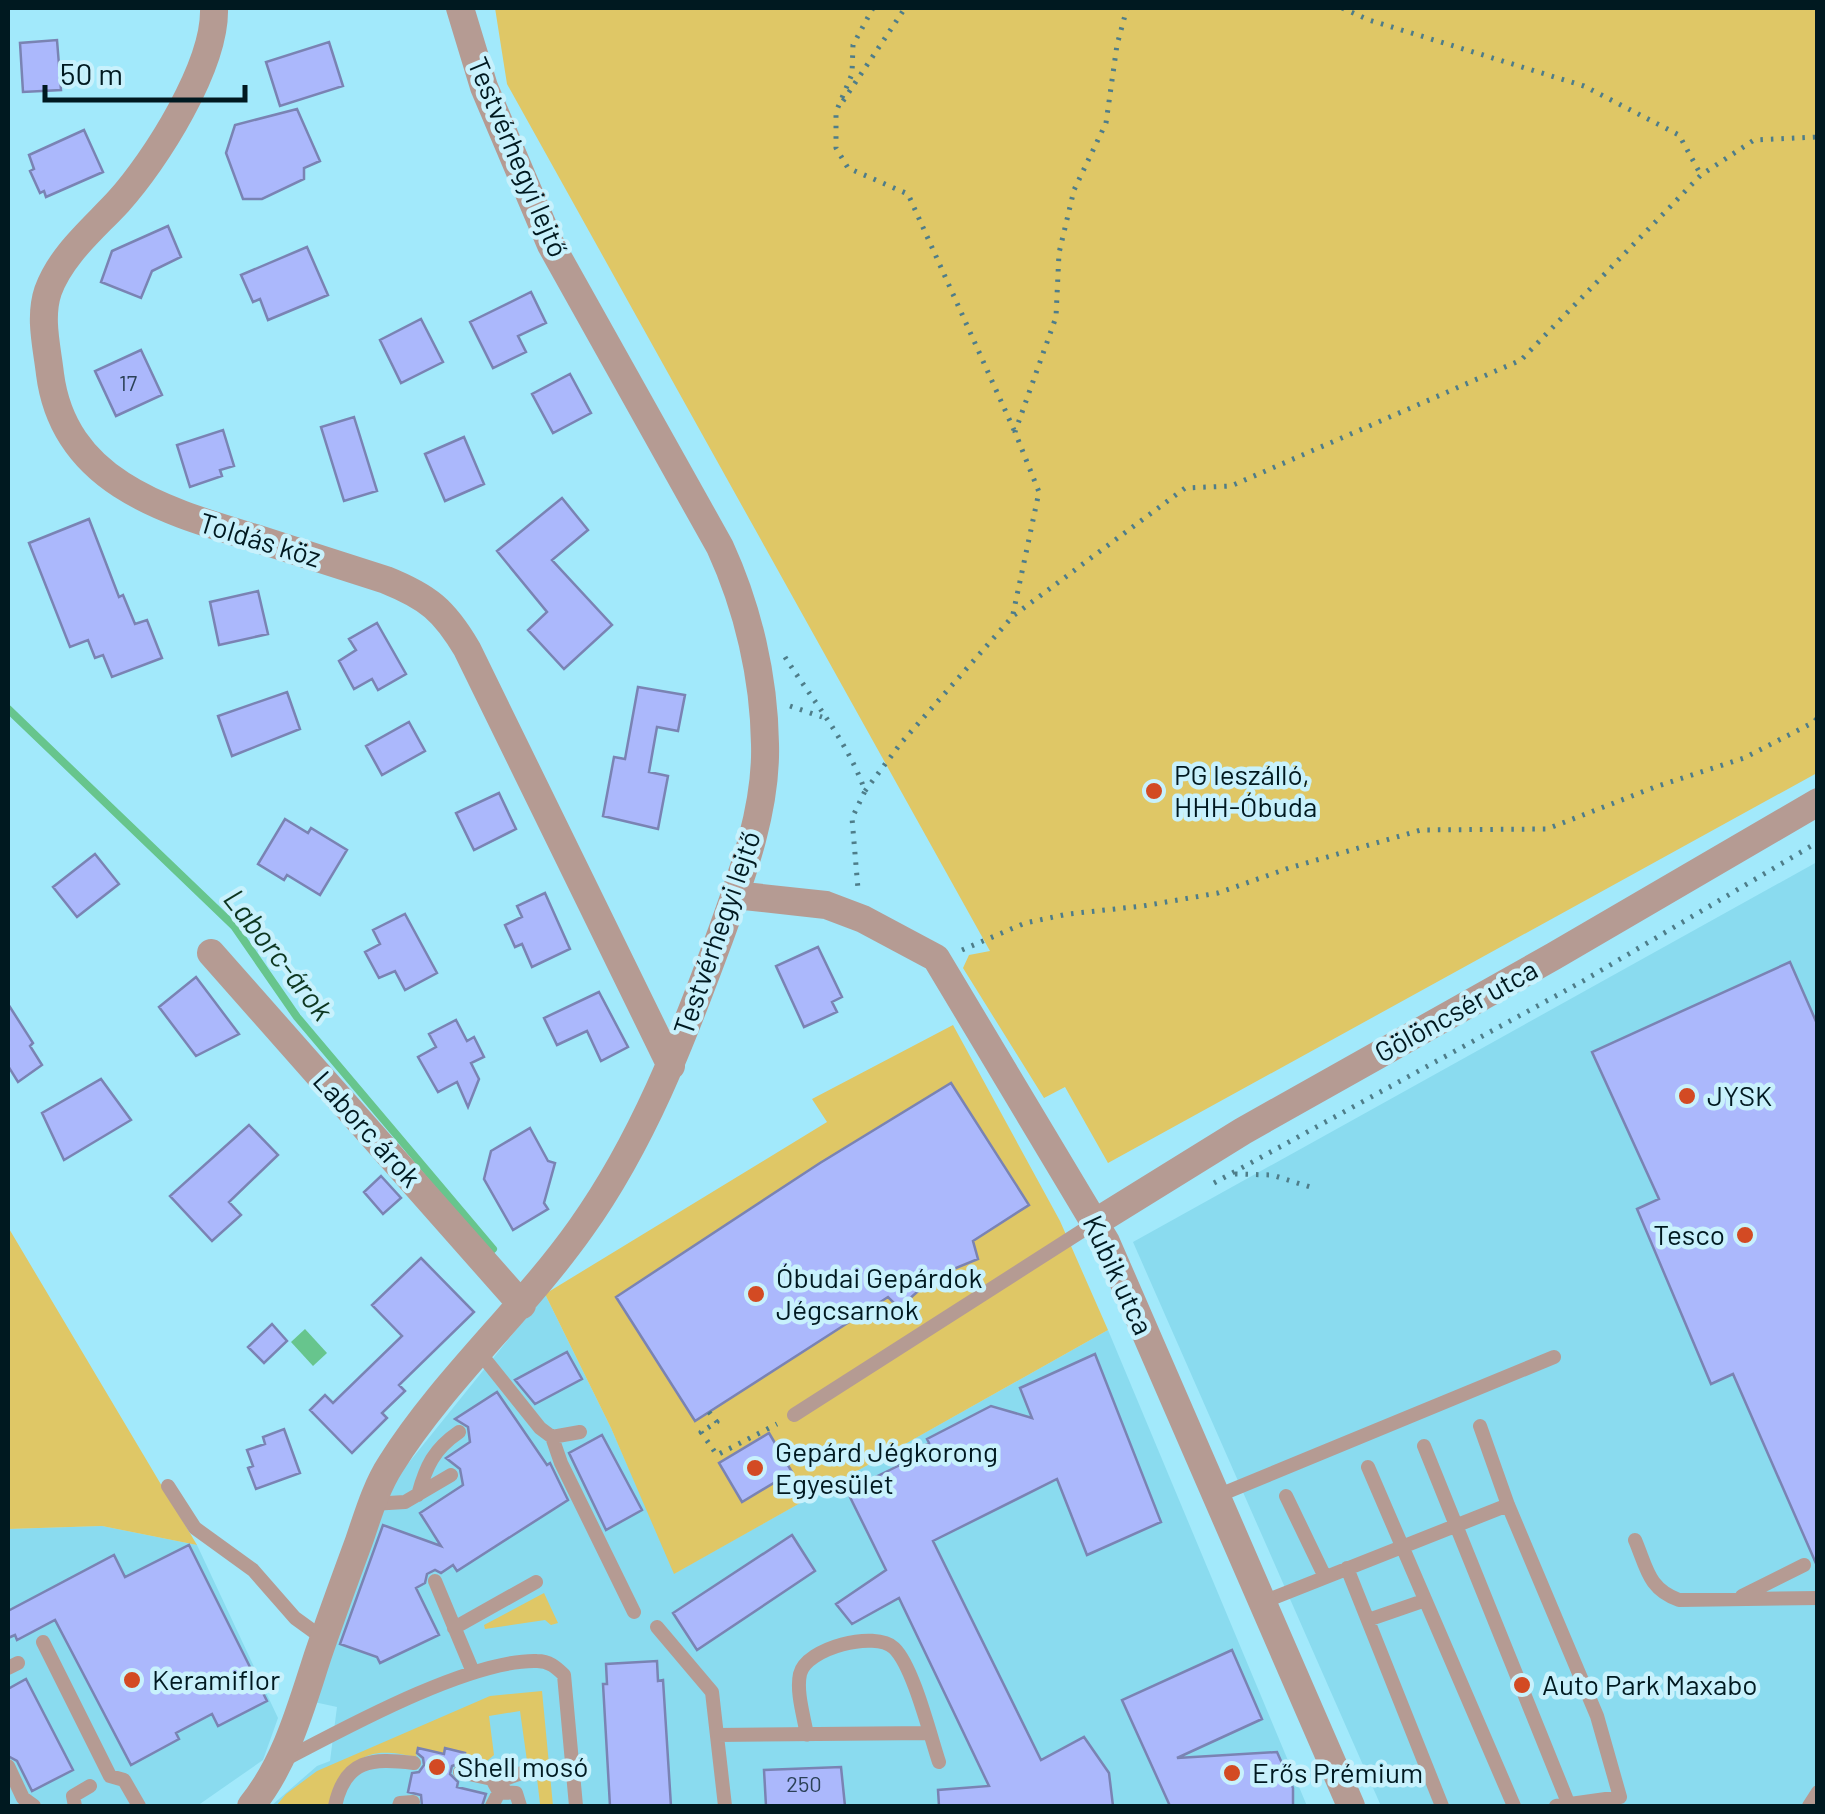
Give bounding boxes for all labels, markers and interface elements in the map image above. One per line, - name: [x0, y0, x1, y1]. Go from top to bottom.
- scale bar: [45, 40, 245, 102]
- street label: Testvérhegyi lejtő: [462, 52, 576, 262]
- text: 50 m: [60, 55, 123, 91]
- house number: 17: [119, 369, 137, 395]
- street label: Toldás köz: [195, 504, 325, 574]
- place label: PG leszálló, HHH-Óbuda: [1174, 757, 1317, 823]
- marker: PG leszálló, HHH-Óbuda: [1143, 780, 1165, 802]
- street label: Testvérhegyi lejtő: [665, 826, 767, 1039]
- water label: Laborc-árok: [217, 881, 342, 1027]
- street label: Gölöncsér utca: [1368, 951, 1543, 1069]
- street label: Laborc árok: [307, 1063, 429, 1193]
- place label: JYSK: [1707, 1078, 1772, 1112]
- marker: JYSK: [1676, 1085, 1698, 1107]
- street label: Kubik utca: [1076, 1209, 1161, 1340]
- place label: Tesco: [1653, 1217, 1725, 1251]
- marker: Tesco: [1734, 1224, 1756, 1246]
- place label: Óbudai Gepárdok Jégcsarnok: [776, 1260, 982, 1326]
- marker: Óbudai Gepárdok Jégcsarnok: [745, 1283, 767, 1305]
- place label: Gepárd Jégkorong Egyesület: [775, 1434, 998, 1500]
- marker: Gepárd Jégkorong Egyesület: [744, 1457, 766, 1479]
- place label: Keramiflor: [152, 1662, 280, 1696]
- place label: Auto Park Maxabo: [1542, 1667, 1758, 1701]
- marker: Keramiflor: [121, 1669, 143, 1691]
- marker: Auto Park Maxabo: [1511, 1674, 1533, 1696]
- place label: Shell mosó: [457, 1749, 588, 1783]
- place label: Erős Prémium: [1252, 1755, 1423, 1789]
- marker: Shell mosó: [426, 1756, 448, 1778]
- marker: Erős Prémium: [1221, 1762, 1243, 1784]
- house number: 250: [786, 1770, 822, 1796]

